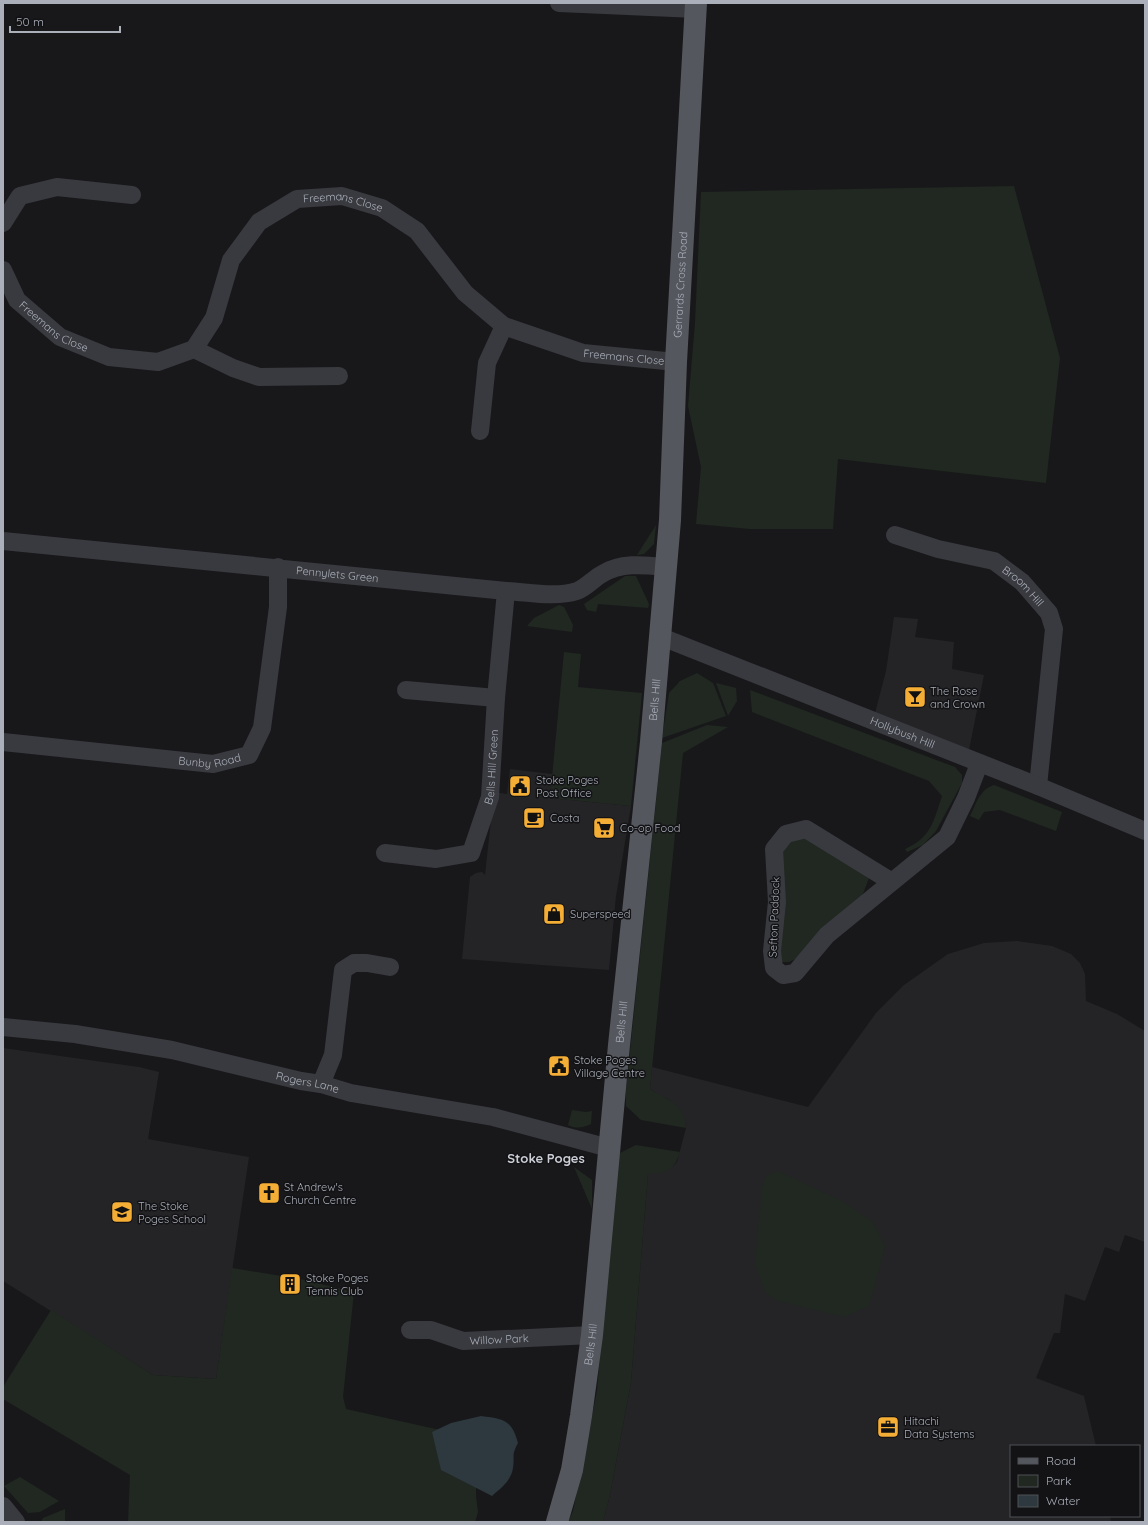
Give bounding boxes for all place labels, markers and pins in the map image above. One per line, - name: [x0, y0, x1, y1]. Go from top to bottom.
- bar icon: The Rose and Crown: [902, 684, 928, 710]
- place label: The Rose and Crown: [930, 684, 985, 711]
- public building icon: Stoke Poges Post Office: [507, 773, 533, 799]
- place label: Stoke Poges Post Office: [536, 773, 598, 800]
- cafe icon: Costa: [521, 805, 547, 831]
- place label: Costa: [550, 811, 579, 825]
- supermarket icon: Co-op Food: [591, 815, 617, 841]
- place label: Co-op Food: [620, 821, 680, 835]
- shop icon: Superspeed: [541, 901, 567, 927]
- place label: Superspeed: [570, 907, 630, 921]
- public building icon: Stoke Poges Village Centre: [546, 1053, 572, 1079]
- place label: Stoke Poges Village Centre: [574, 1053, 645, 1080]
- church icon: St Andrew's Church Centre: [256, 1180, 282, 1206]
- place label: St Andrew's Church Centre: [284, 1180, 356, 1207]
- school or university icon: The Stoke Poges School: [109, 1199, 135, 1225]
- place label: The Stoke Poges School: [138, 1199, 206, 1226]
- building icon: Stoke Poges Tennis Club: [277, 1271, 303, 1297]
- place label: Stoke Poges Tennis Club: [306, 1271, 368, 1298]
- office icon: Hitachi Data Systems: [875, 1414, 901, 1440]
- place label: Hitachi Data Systems: [904, 1414, 975, 1441]

